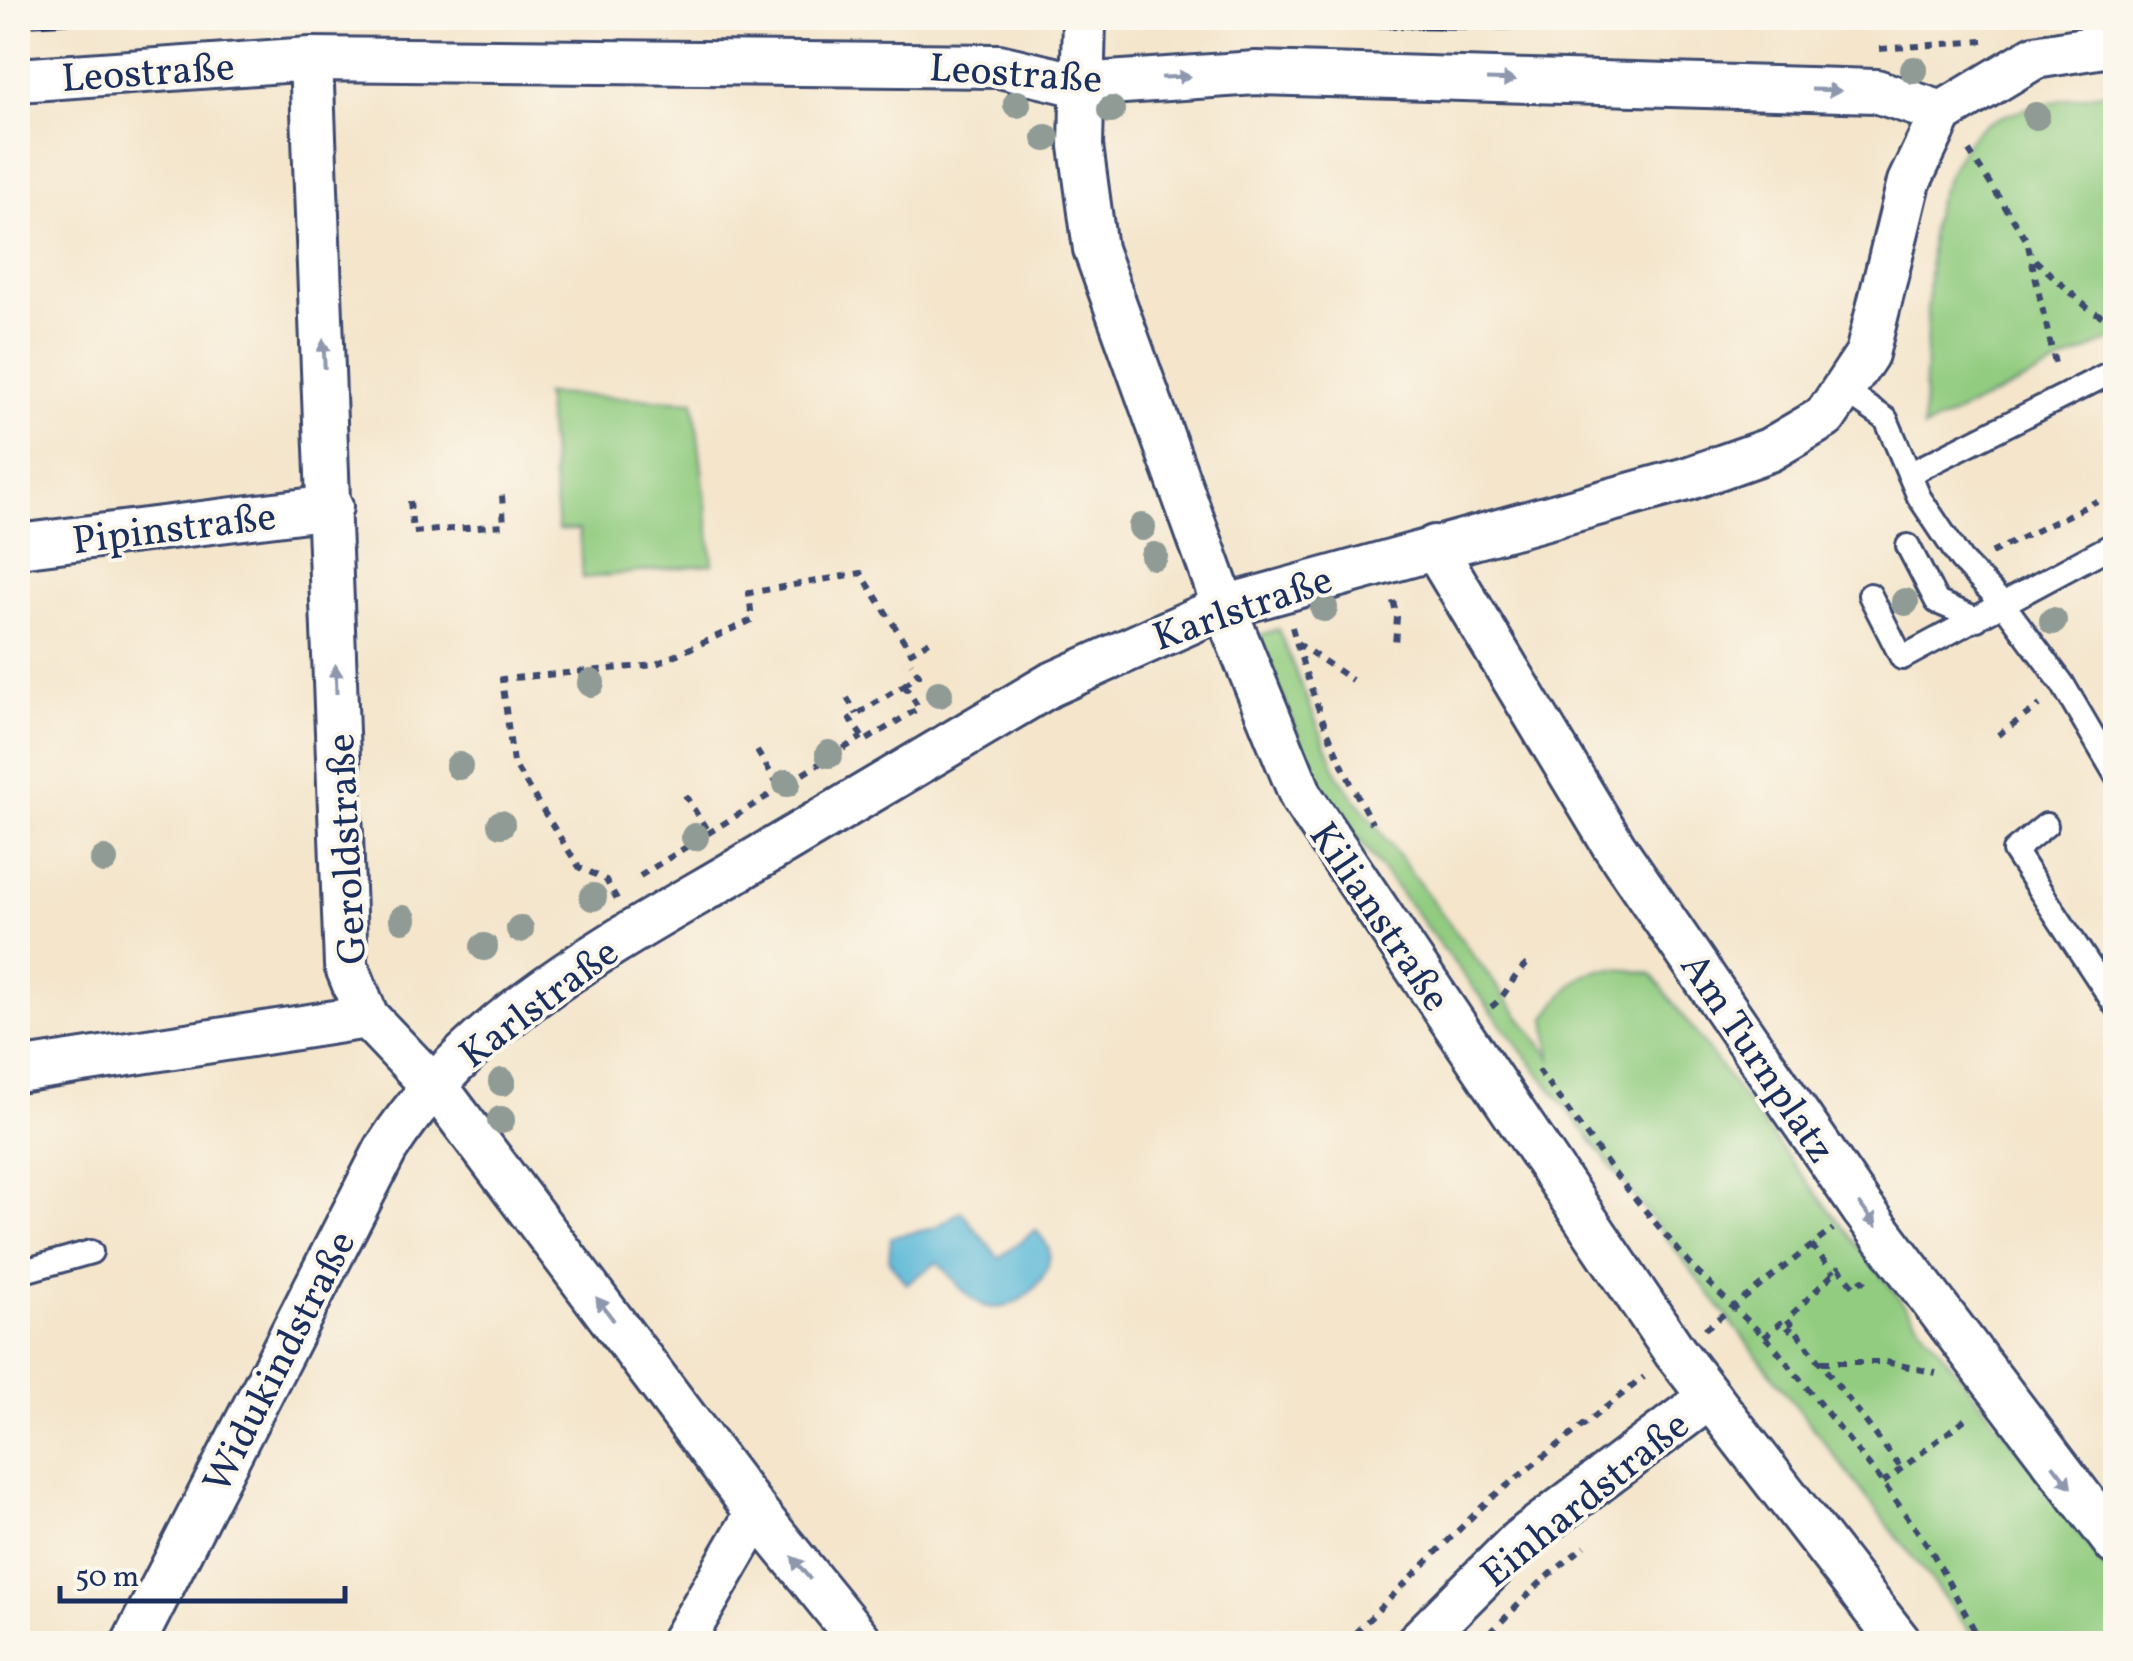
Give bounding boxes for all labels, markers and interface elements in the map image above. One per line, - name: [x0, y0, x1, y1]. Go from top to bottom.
- street label: Leostraße: [60, 41, 237, 109]
- street label: Leostraße: [927, 42, 1104, 110]
- one-way arrow: [1161, 69, 1193, 85]
- one-way arrow: [1486, 73, 1518, 89]
- one-way arrow: [1811, 82, 1843, 98]
- one-way arrow: [316, 338, 332, 370]
- street label: Pipinstraße: [69, 491, 280, 571]
- street label: Karlstraße: [1146, 554, 1341, 668]
- one-way arrow: [327, 663, 343, 695]
- street label: Geroldstraße: [315, 732, 383, 966]
- street label: Kilianstraße: [1294, 812, 1462, 1024]
- street label: Karlstraße: [449, 927, 632, 1084]
- street label: Am Turnplatz: [1665, 943, 1847, 1176]
- one-way arrow: [1857, 1202, 1877, 1228]
- street label: Widukindstraße: [191, 1222, 372, 1503]
- one-way arrow: [596, 1296, 616, 1322]
- street label: Einhardstraße: [1470, 1399, 1703, 1603]
- one-way arrow: [2051, 1463, 2072, 1488]
- scale bar: [60, 1541, 345, 1603]
- one-way arrow: [791, 1555, 812, 1580]
- text: 50 m: [75, 1557, 139, 1599]

